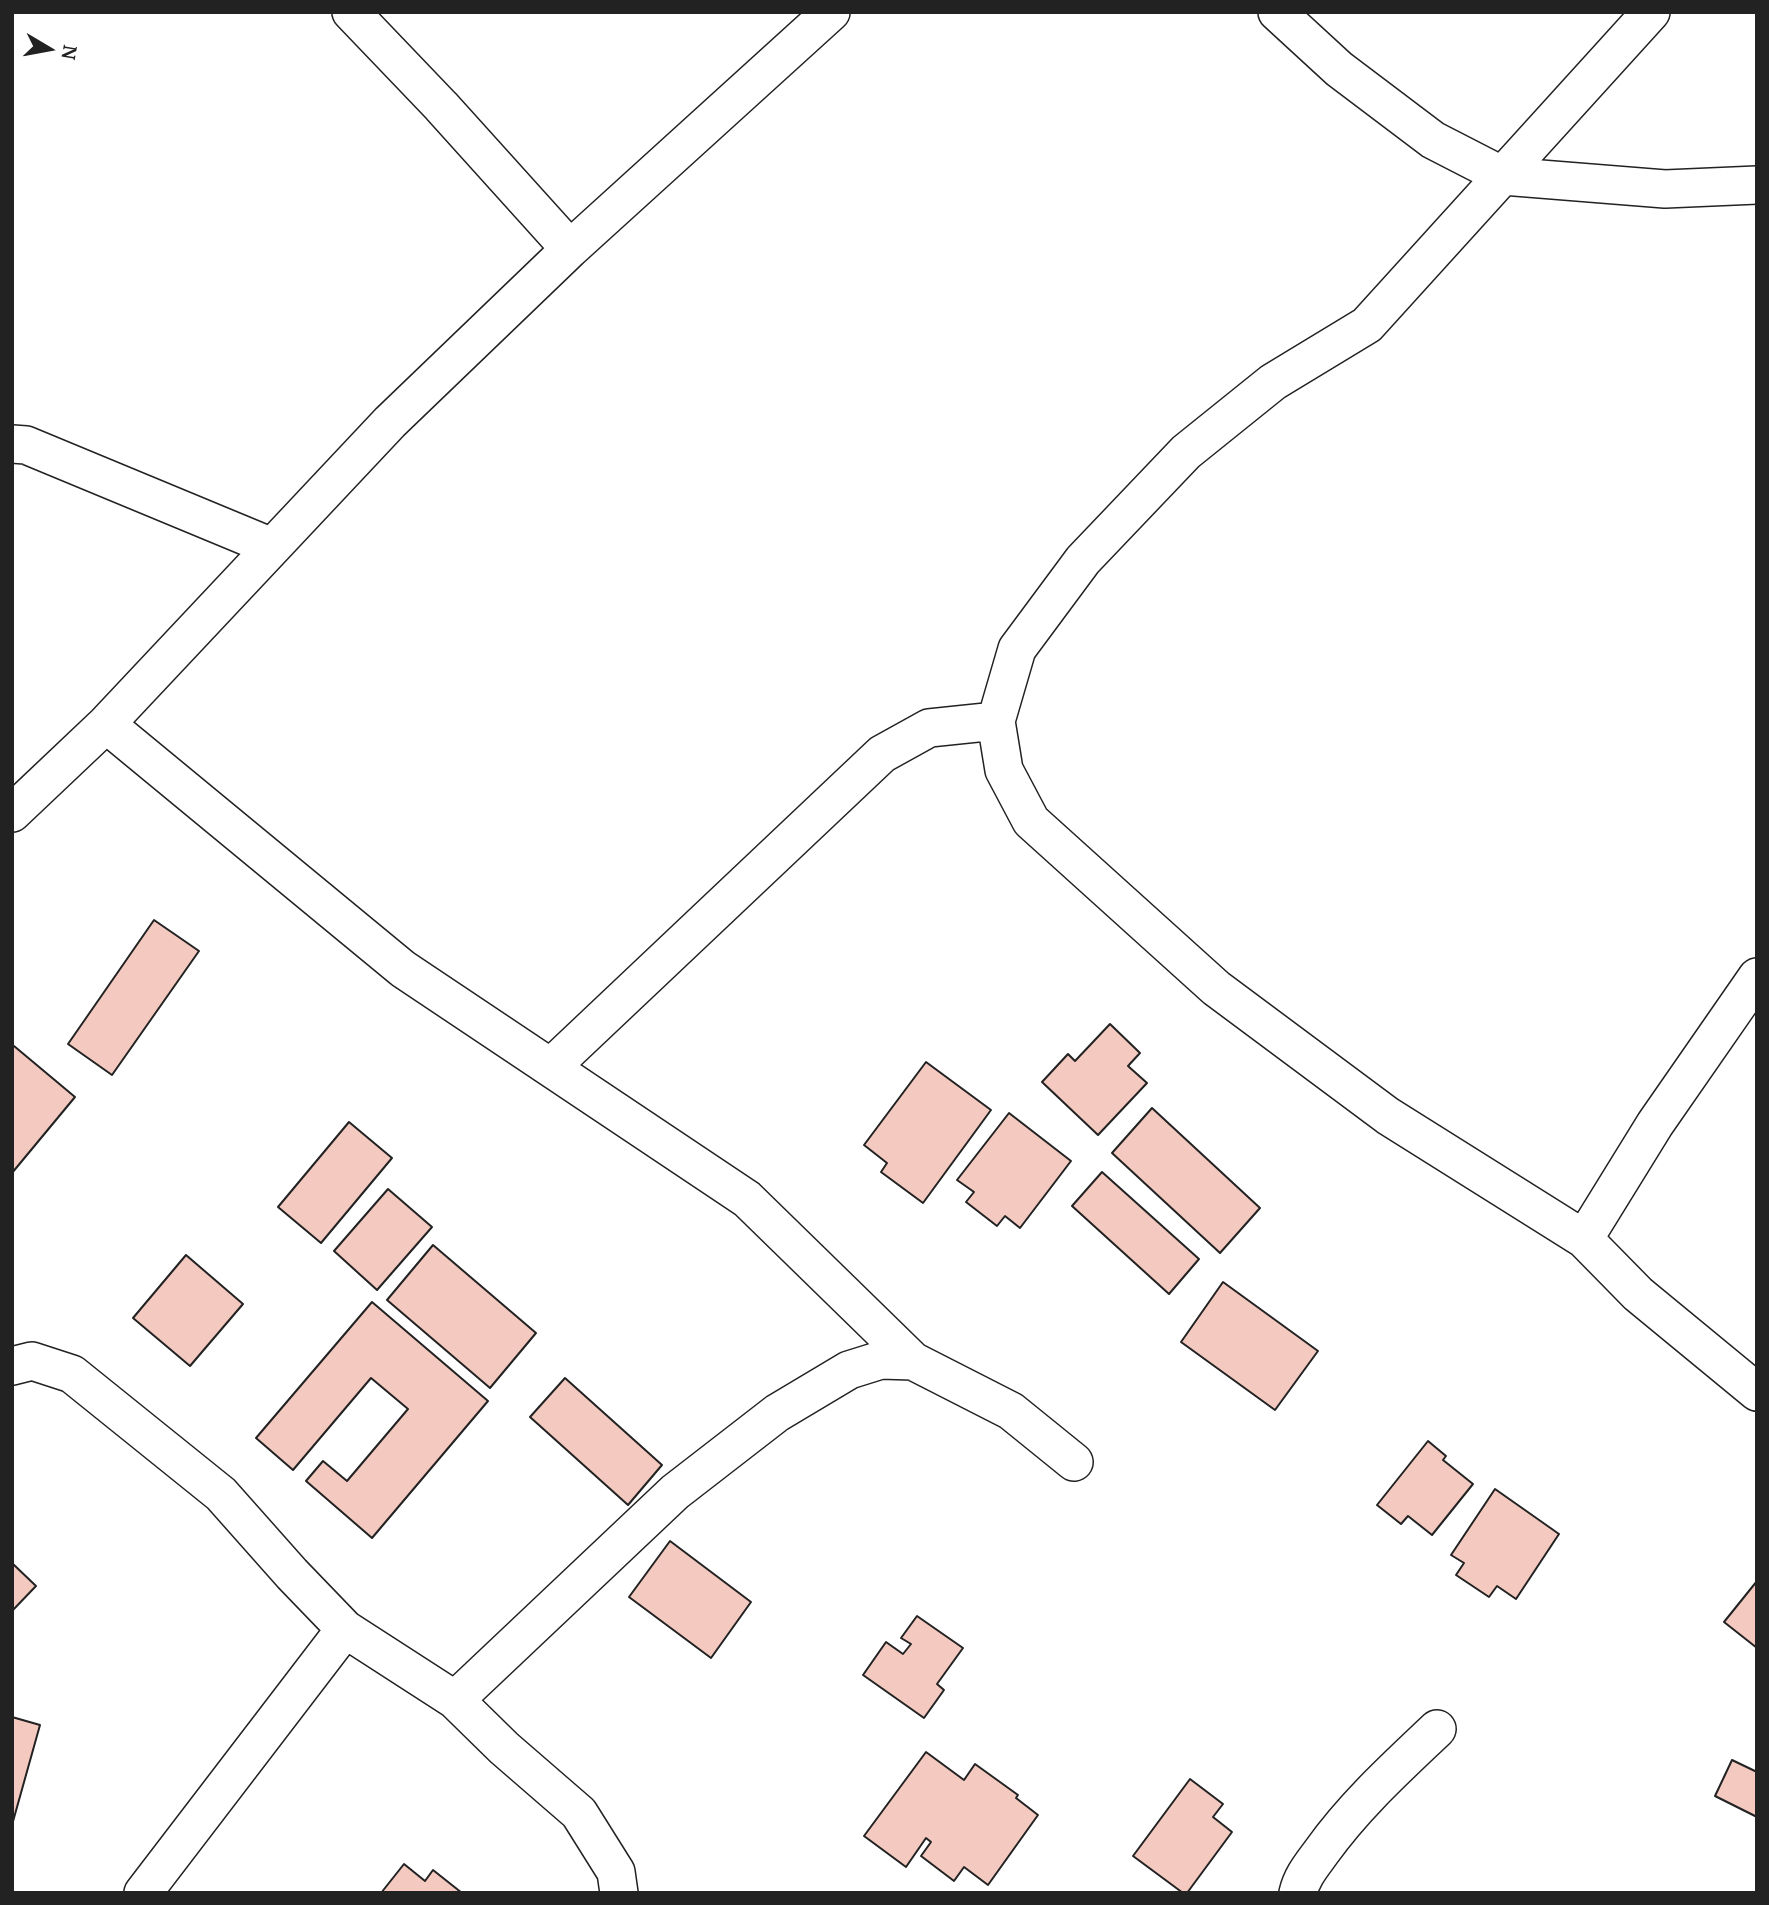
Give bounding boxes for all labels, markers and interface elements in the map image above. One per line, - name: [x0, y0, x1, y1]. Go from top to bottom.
- north arrow: [14, 14, 84, 84]
- text: N: [57, 43, 84, 62]

